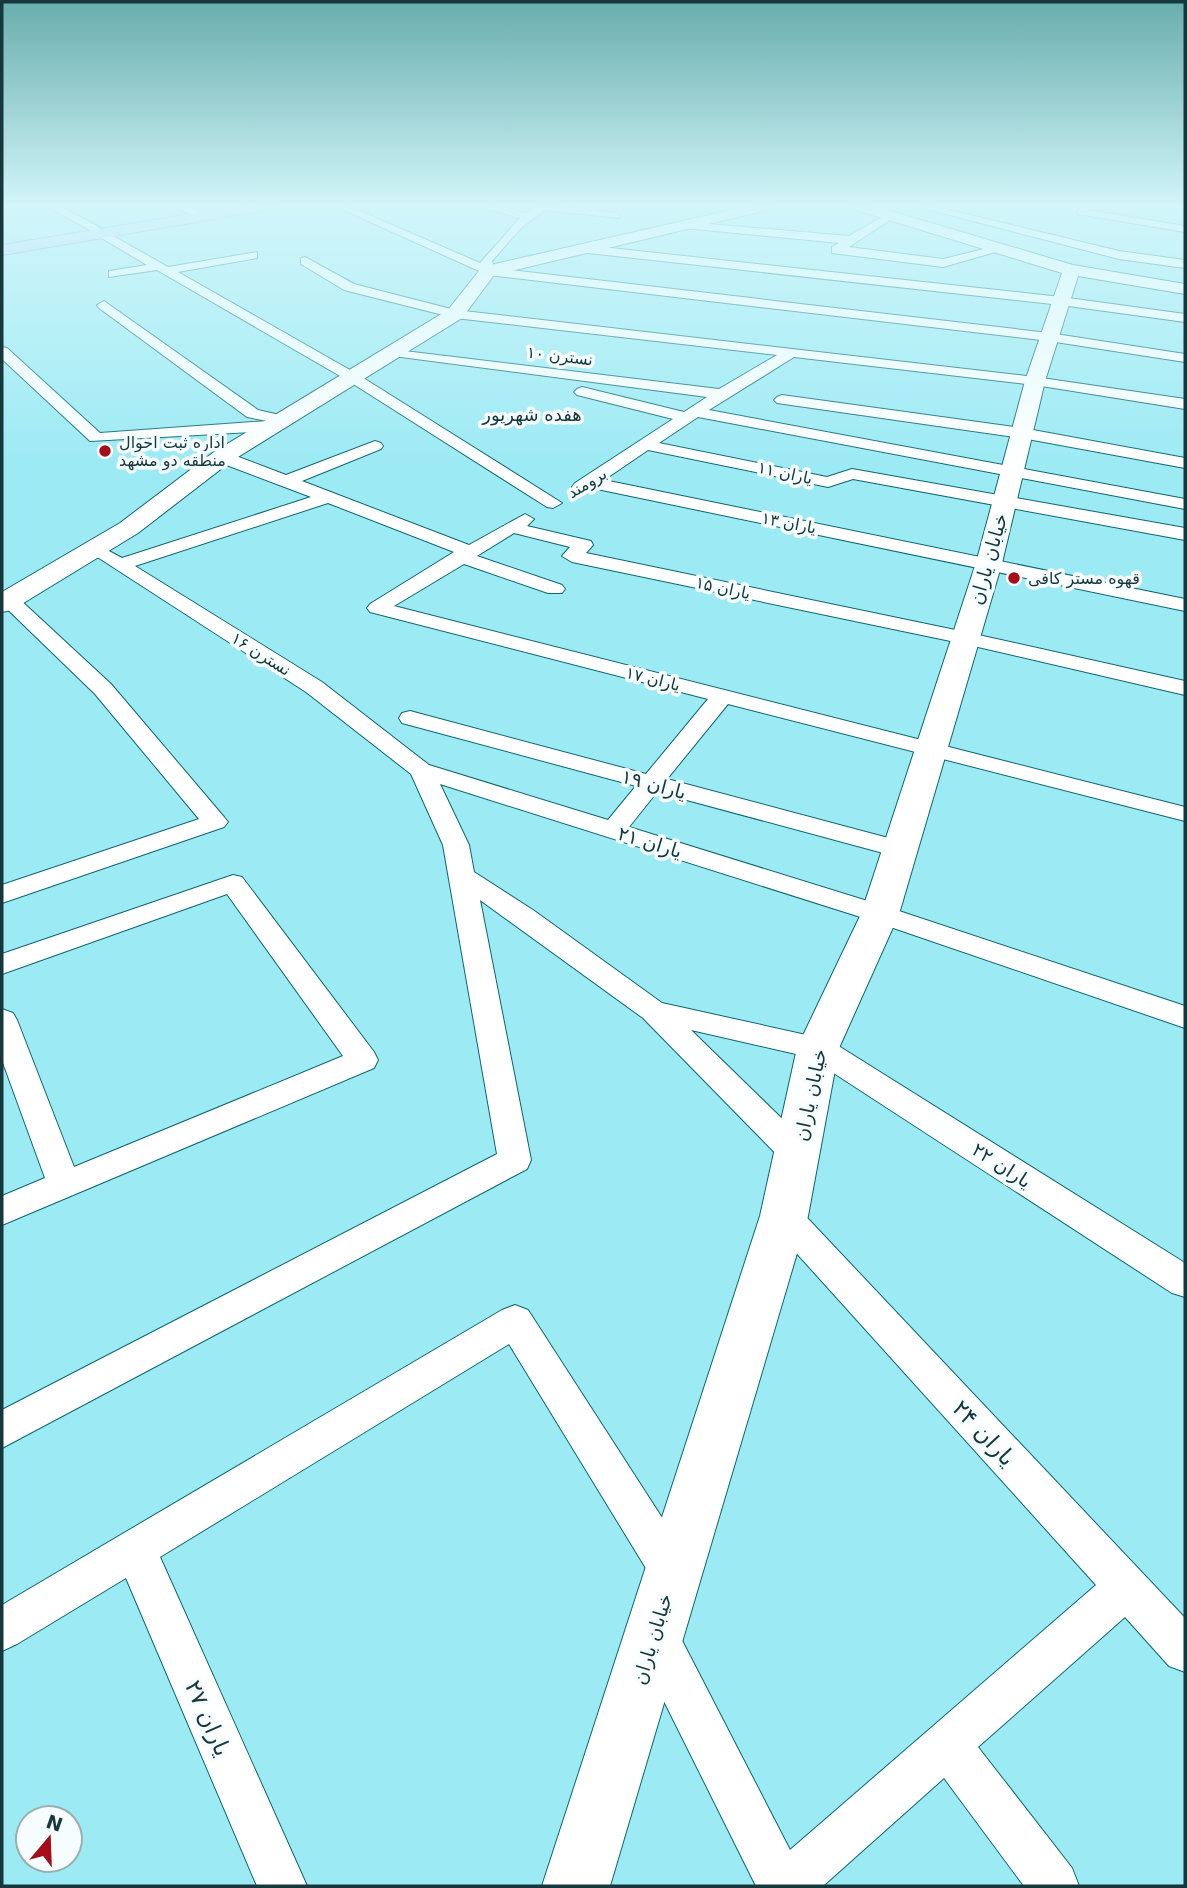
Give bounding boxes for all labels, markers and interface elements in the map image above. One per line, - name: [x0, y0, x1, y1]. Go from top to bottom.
- street label: نسترن ۱۰: [526, 343, 594, 370]
- district label: هفده شهریور: [481, 404, 582, 426]
- place label: اداره ثبت احوال منطقه دو مشهد: [119, 433, 226, 471]
- marker: اداره ثبت احوال منطقه دو مشهد: [97, 443, 113, 459]
- street label: یاران ۱۱: [756, 458, 814, 489]
- street label: برومند: [564, 464, 611, 503]
- street label: یاران ۱۳: [760, 508, 818, 539]
- street label: خیابان یاران: [964, 511, 1012, 607]
- place label: قهوه مستر کافی: [1028, 569, 1140, 589]
- marker: قهوه مستر کافی: [1006, 570, 1022, 586]
- street label: یاران ۱۵: [694, 573, 752, 604]
- street label: نسترن ۱۶: [227, 628, 294, 680]
- street label: یاران ۱۷: [624, 663, 682, 696]
- street label: یاران ۱۹: [619, 765, 689, 804]
- street label: یاران ۲۱: [615, 822, 685, 863]
- street label: خیابان یاران: [789, 1047, 831, 1143]
- street label: یاران ۲۲: [968, 1138, 1036, 1193]
- street label: یاران ۲۴: [947, 1395, 1021, 1472]
- street label: خیابان یاران: [628, 1591, 677, 1687]
- street label: یاران ۲۷: [179, 1676, 236, 1760]
- north arrow: [14, 1804, 84, 1874]
- text: N: [43, 1810, 66, 1836]

